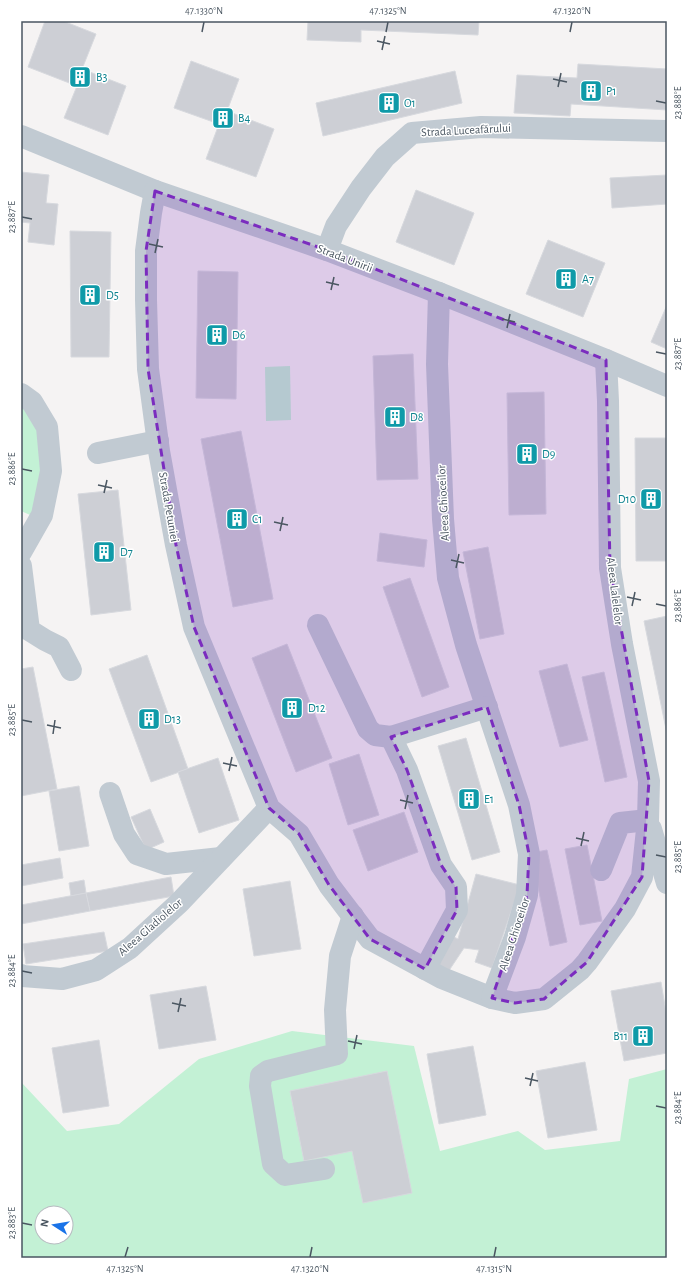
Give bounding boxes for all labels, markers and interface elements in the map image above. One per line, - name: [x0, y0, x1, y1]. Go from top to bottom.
- text: 47.1330°N: [185, 6, 223, 16]
- text: 47.1325°N: [369, 6, 407, 16]
- text: 47.1320°N: [553, 6, 591, 16]
- building icon: B3: [67, 64, 93, 90]
- place label: B3: [96, 71, 107, 83]
- building icon: P1: [578, 78, 604, 104]
- place label: P1: [606, 85, 616, 97]
- text: 23.888°E: [673, 86, 683, 119]
- building icon: O1: [376, 90, 402, 116]
- place label: O1: [404, 97, 416, 109]
- building icon: B4: [210, 105, 236, 131]
- place label: B4: [238, 112, 250, 124]
- street label: Strada Luceafărului: [421, 122, 511, 138]
- text: 23.887°E: [7, 201, 17, 233]
- street label: Strada Unirii: [316, 242, 374, 274]
- building icon: A7: [553, 266, 579, 292]
- place label: A7: [582, 273, 594, 285]
- building icon: D5: [77, 282, 103, 308]
- place label: D5: [106, 289, 119, 301]
- building icon: D6: [204, 322, 230, 348]
- place label: D6: [232, 329, 246, 341]
- text: 23.887°E: [673, 338, 683, 370]
- building icon: D8: [382, 404, 408, 430]
- place label: D8: [410, 411, 424, 423]
- building icon: D9: [514, 441, 540, 467]
- place label: D9: [542, 448, 556, 460]
- text: 23.886°E: [7, 452, 17, 485]
- street label: Aleea Ghioceilor: [435, 464, 451, 541]
- street label: Strada Petuniei: [157, 471, 181, 543]
- building icon: D10: [638, 486, 664, 512]
- place label: D10: [618, 493, 636, 505]
- building icon: C1: [224, 506, 250, 532]
- place label: C1: [252, 513, 262, 525]
- building icon: D7: [91, 539, 117, 565]
- place label: D7: [120, 546, 133, 558]
- street label: Aleea Lalelelor: [605, 556, 625, 626]
- text: 23.886°E: [673, 589, 683, 622]
- building icon: D12: [279, 695, 305, 721]
- place label: D12: [308, 702, 326, 714]
- text: 23.885°E: [7, 704, 17, 736]
- building icon: D13: [136, 706, 162, 732]
- place label: D13: [164, 713, 181, 725]
- building icon: E1: [456, 786, 482, 812]
- place label: E1: [484, 793, 494, 805]
- text: 23.885°E: [673, 841, 683, 873]
- street label: Aleea Gladiolelor: [116, 896, 184, 958]
- street label: Aleea Ghioceilor: [497, 896, 532, 972]
- text: 23.884°E: [7, 954, 17, 988]
- building icon: B11: [630, 1023, 656, 1049]
- place label: B11: [613, 1030, 628, 1042]
- text: 23.884°E: [673, 1091, 683, 1125]
- north arrow: [34, 1205, 74, 1245]
- text: 23.883°E: [7, 1207, 17, 1239]
- text: N: [39, 1218, 51, 1228]
- text: 47.1325°N: [106, 1264, 144, 1274]
- text: 47.1320°N: [291, 1264, 329, 1274]
- text: 47.1315°N: [476, 1264, 512, 1274]

